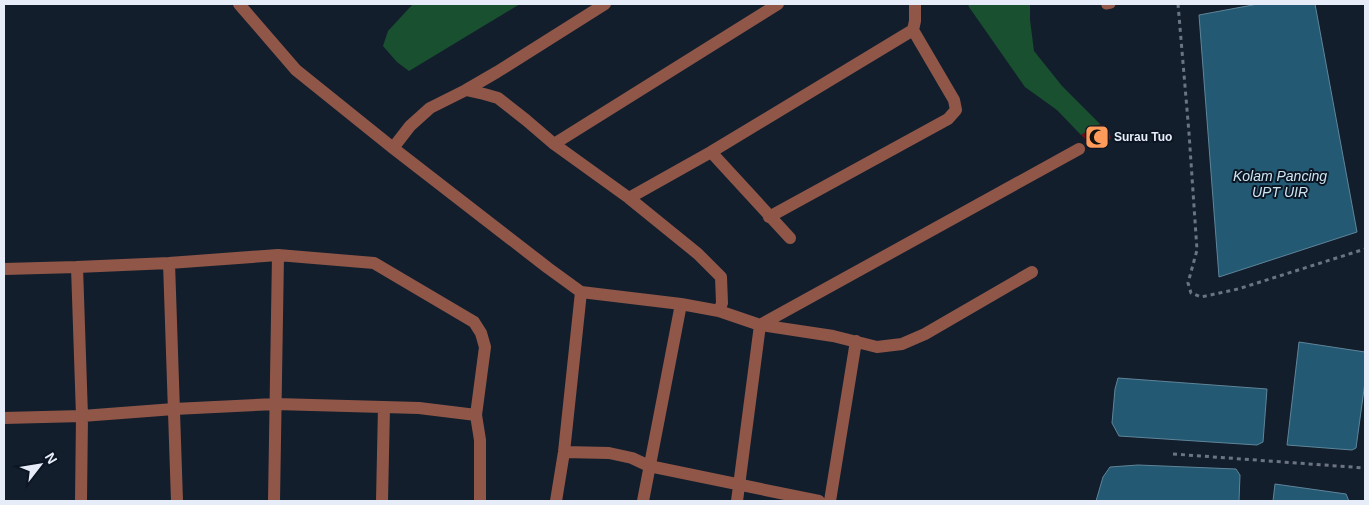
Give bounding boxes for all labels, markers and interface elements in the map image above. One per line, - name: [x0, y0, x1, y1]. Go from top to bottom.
- mosque icon: Surau Tuo: [1084, 124, 1110, 150]
- place label: Surau Tuo: [1114, 130, 1172, 144]
- water label: Kolam Pancing UPT UIR: [1233, 168, 1327, 200]
- north arrow: [15, 440, 65, 490]
- text: N: [42, 450, 61, 467]

